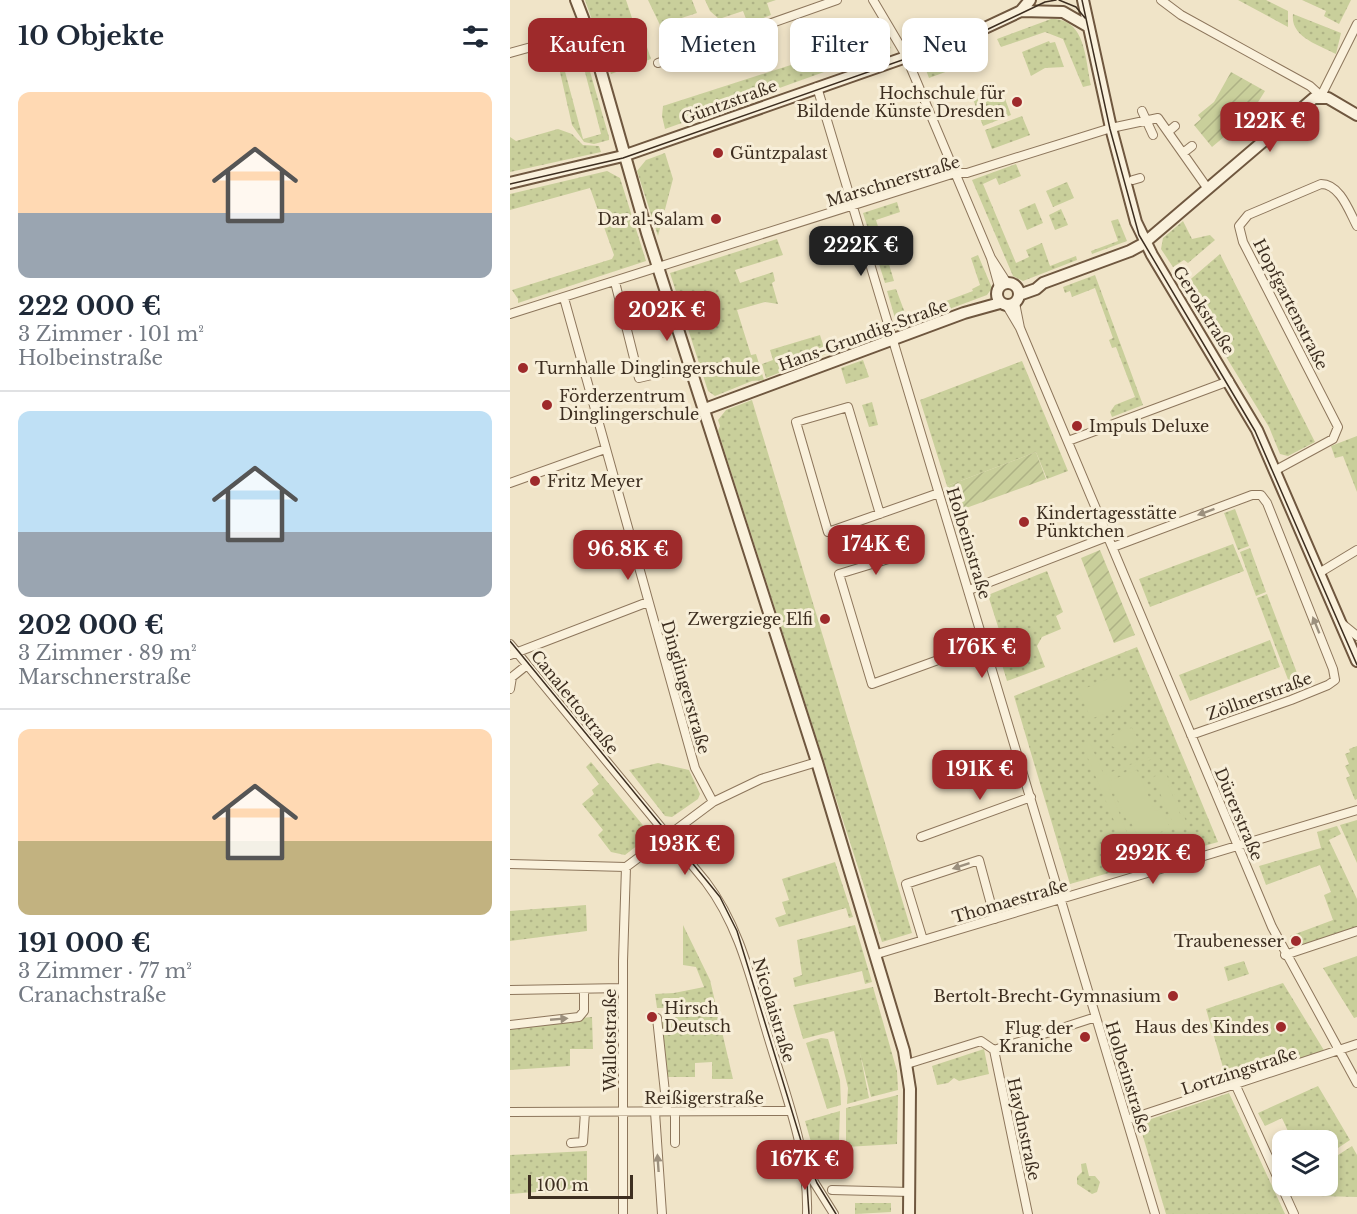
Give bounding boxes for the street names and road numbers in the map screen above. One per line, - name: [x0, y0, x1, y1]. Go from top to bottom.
- street label: Güntzstraße: [678, 75, 780, 129]
- street label: Marschnerstraße: [824, 151, 962, 211]
- street label: Hopfgartenstraße: [1249, 235, 1333, 373]
- street label: Gerokstraße: [1169, 262, 1239, 358]
- street label: Hans-Grundig-Straße: [776, 295, 950, 375]
- street label: Holbeinstraße: [942, 485, 996, 601]
- street label: Dinglingerstraße: [657, 618, 715, 756]
- street label: Canalettostraße: [527, 646, 623, 758]
- street label: Zöllnerstraße: [1203, 668, 1315, 724]
- street label: Dürerstraße: [1210, 765, 1268, 863]
- street label: Thomaestraße: [950, 875, 1070, 927]
- street label: Nicolaistraße: [749, 955, 799, 1065]
- street label: Wallotstraße: [600, 988, 620, 1093]
- street label: Holbeinstraße: [1101, 1019, 1155, 1135]
- street label: Lortzingstraße: [1179, 1043, 1299, 1099]
- street label: Haydnstraße: [1003, 1076, 1045, 1182]
- street label: Reißigerstraße: [644, 1088, 764, 1108]

